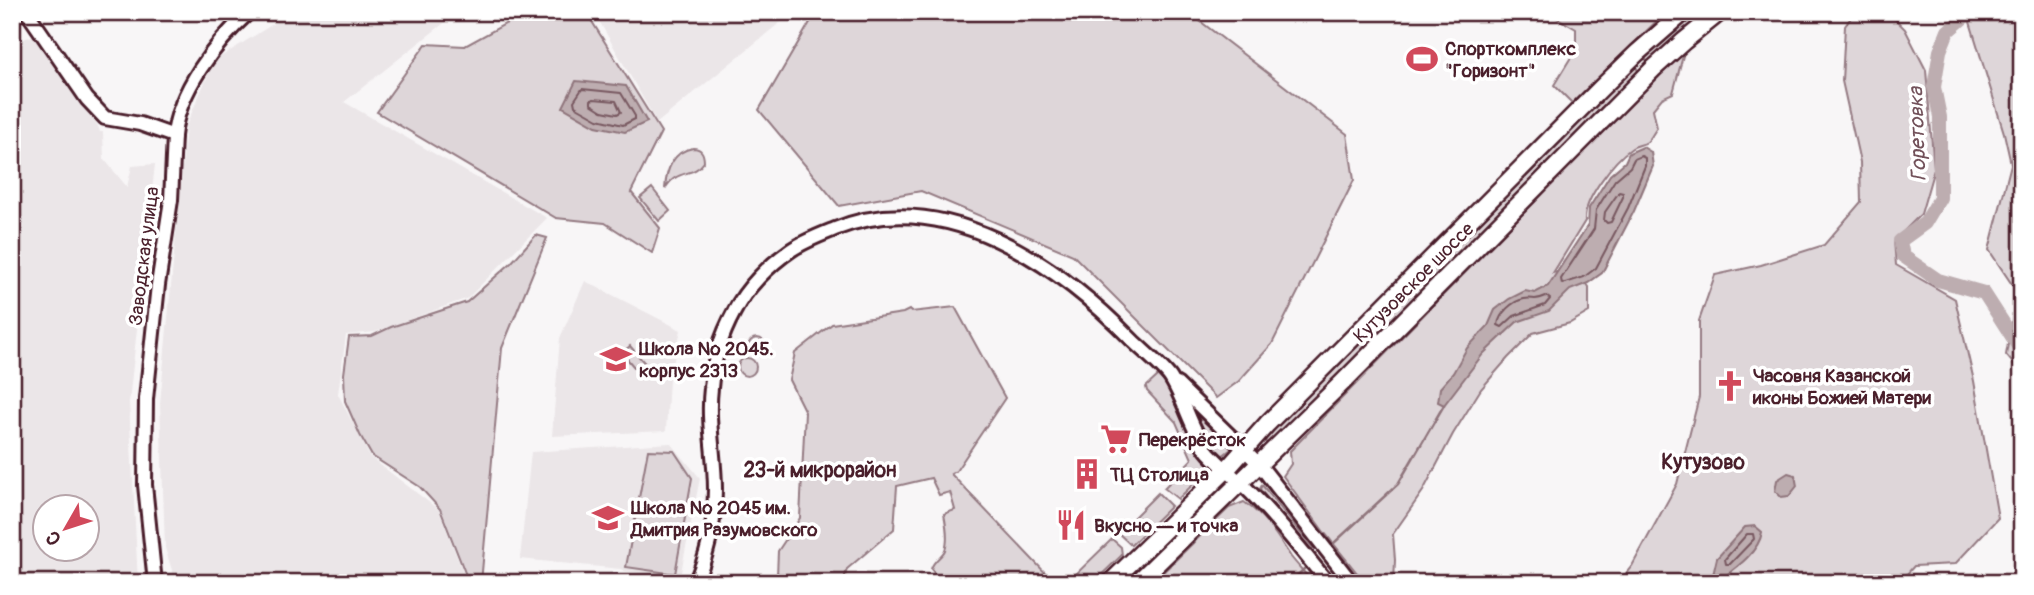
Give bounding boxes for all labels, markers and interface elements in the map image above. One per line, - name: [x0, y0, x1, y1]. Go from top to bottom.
- place label: Спорткомплекс "Горизонт": [1445, 37, 1576, 83]
- sports icon: Спорткомплекс "Горизонт": [1405, 42, 1439, 76]
- water label: Горетовка: [1902, 85, 1933, 182]
- street label: Заводская улица: [124, 185, 164, 327]
- street label: Кутузовское шоссе: [1348, 217, 1480, 348]
- place label: Школа № 2045. корпус 2313: [638, 337, 774, 383]
- school or university icon: Школа № 2045. корпус 2313: [599, 342, 633, 376]
- place label: Часовня Казанской иконы Божией Матери: [1752, 364, 1931, 410]
- church icon: Часовня Казанской иконы Божией Матери: [1713, 369, 1747, 403]
- supermarket icon: Перекрёсток: [1099, 422, 1133, 456]
- place label: Перекрёсток: [1139, 428, 1246, 452]
- district label: Кутузово: [1661, 449, 1745, 476]
- district label: 23-й микрорайон: [743, 457, 897, 484]
- building icon: ТЦ Столица: [1070, 457, 1104, 491]
- place label: ТЦ Столица: [1109, 463, 1209, 487]
- north arrow: [32, 494, 102, 564]
- place label: Школа № 2045 им. Дмитрия Разумовского: [630, 496, 818, 542]
- school or university icon: Школа № 2045 им. Дмитрия Разумовского: [591, 501, 625, 535]
- restaurant icon: Вкусно — и точка: [1054, 508, 1088, 542]
- place label: Вкусно — и точка: [1094, 514, 1238, 538]
- text: С: [40, 526, 67, 550]

